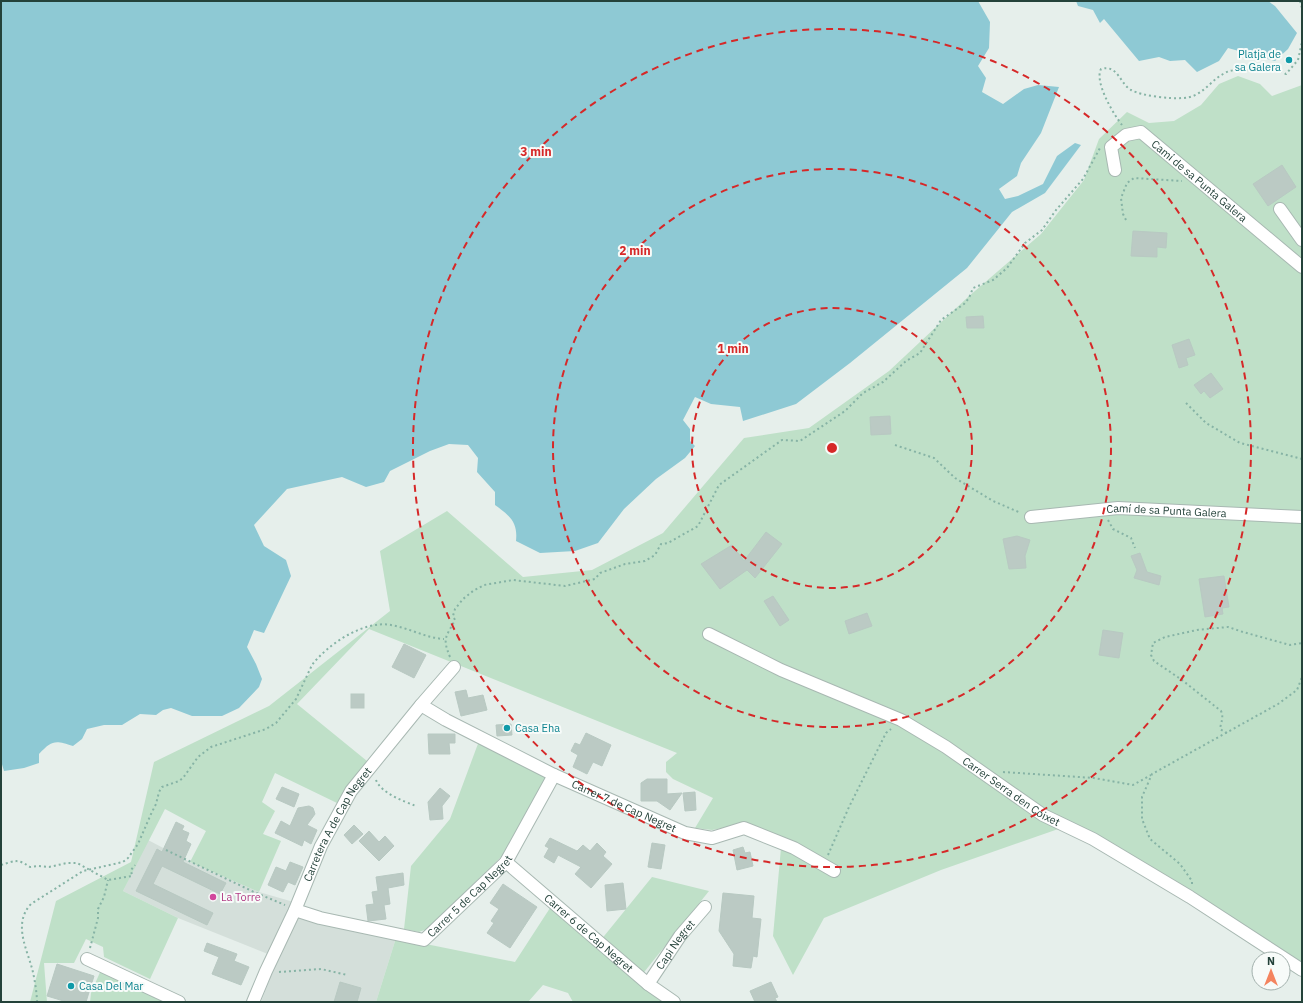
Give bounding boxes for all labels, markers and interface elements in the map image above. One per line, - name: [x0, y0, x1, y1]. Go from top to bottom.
- place label: Platja de sa Galera: [1235, 47, 1281, 74]
- marker: Platja de sa Galera: [1284, 55, 1294, 65]
- street label: Camí de sa Punta Galera: [1149, 137, 1250, 225]
- text: 3 min: [520, 144, 552, 159]
- text: 2 min: [619, 243, 651, 258]
- text: 1 min: [717, 341, 749, 356]
- centre of rings: [825, 441, 839, 455]
- street label: Camí de sa Punta Galera: [1106, 501, 1227, 520]
- place label: Casa Eha: [515, 721, 560, 735]
- marker: Casa Eha: [502, 723, 512, 733]
- street label: Carrer Serra den Coixet: [960, 754, 1062, 829]
- street label: Carretera A de Cap Negret: [300, 764, 375, 884]
- street label: Carrer 7 de Cap Negret: [570, 777, 679, 835]
- street label: Carrer 5 de Cap Negret: [424, 853, 515, 940]
- place label: La Torre: [221, 890, 261, 904]
- street label: Carrer 6 de Cap Negret: [541, 891, 636, 975]
- marker: La Torre: [208, 892, 218, 902]
- street label: Capi Negret: [653, 917, 698, 972]
- north arrow: [1251, 951, 1291, 991]
- text: N: [1267, 954, 1275, 968]
- place label: Casa Del Mar: [79, 979, 143, 993]
- marker: Casa Del Mar: [66, 981, 76, 991]

